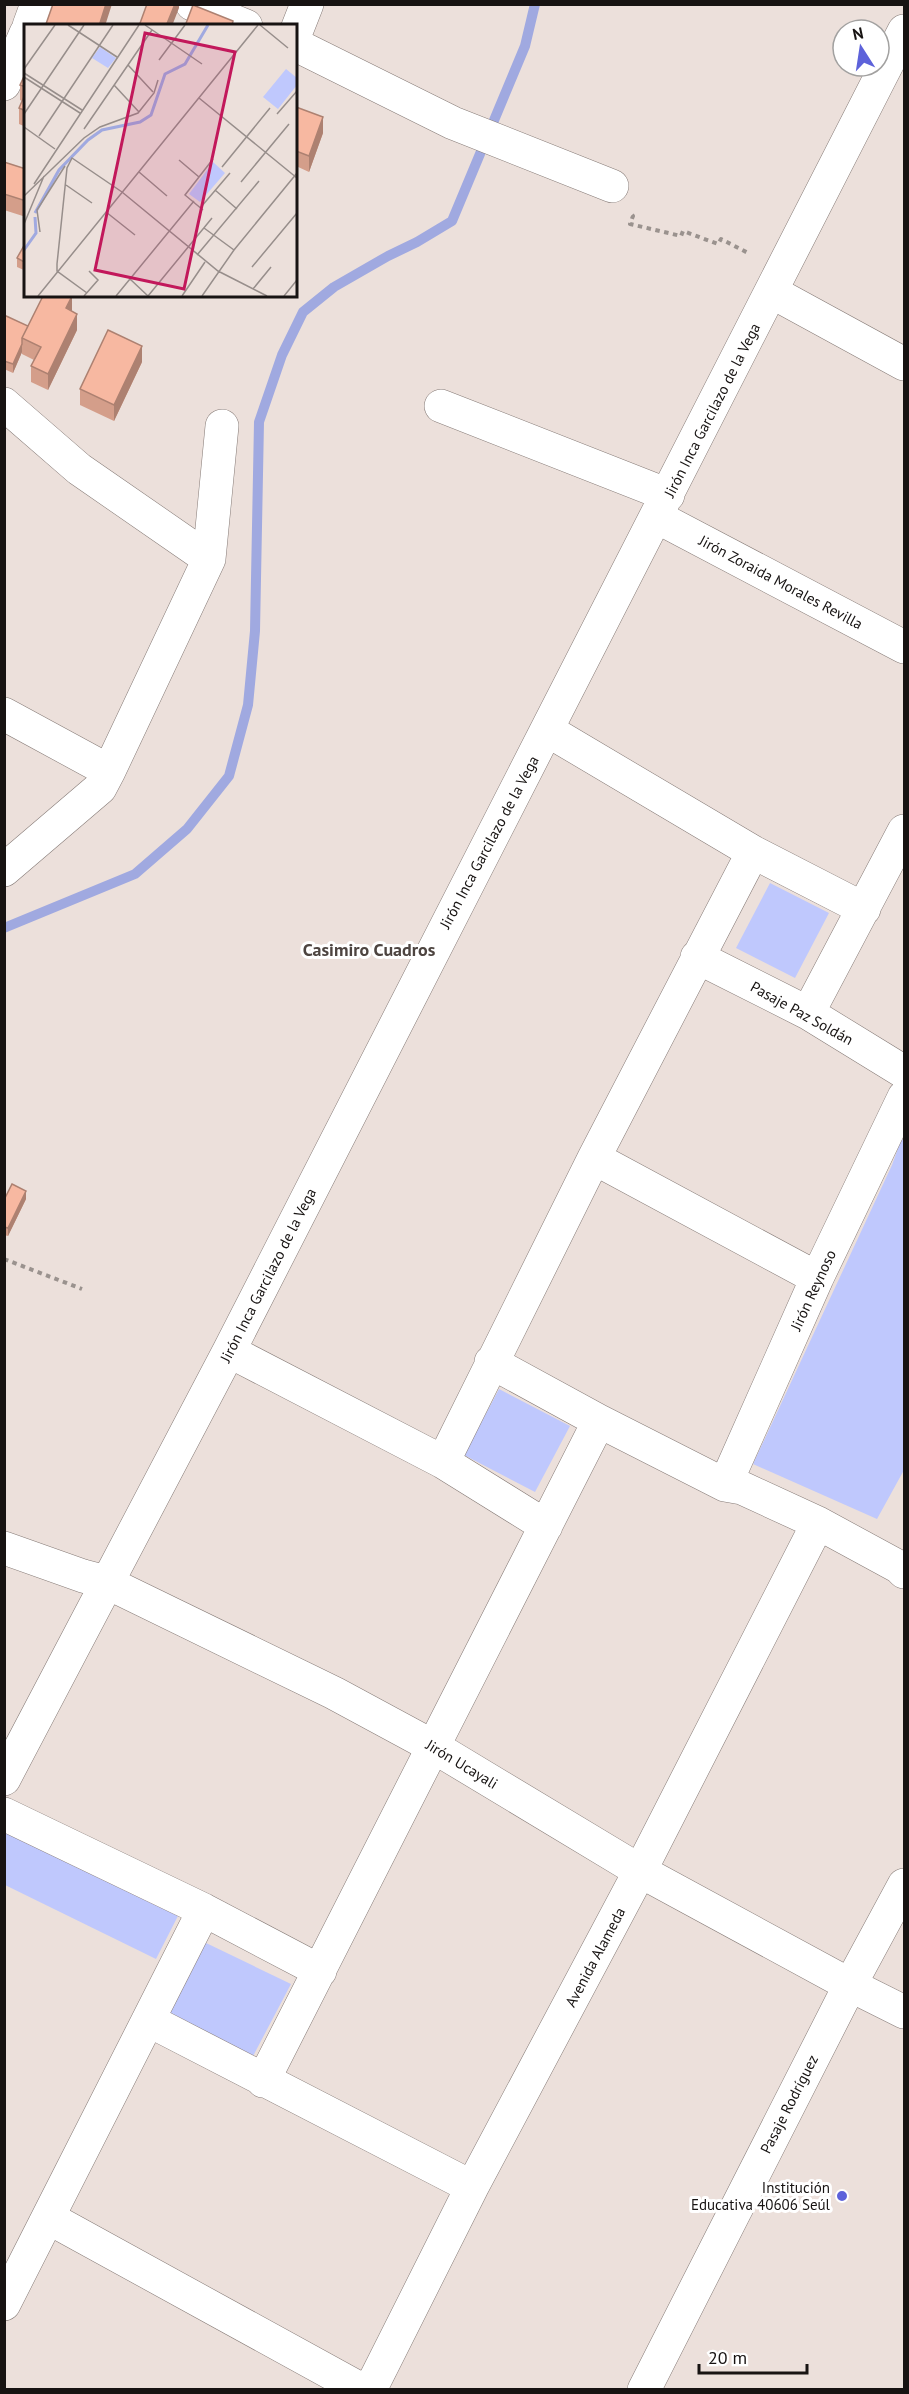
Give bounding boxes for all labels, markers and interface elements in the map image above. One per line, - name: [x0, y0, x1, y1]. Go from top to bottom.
- north arrow: [831, 18, 891, 78]
- text: N: [851, 22, 865, 44]
- inset map: [24, 24, 297, 297]
- street label: Jirón Inca Garcilazo de la Vega: [659, 320, 764, 501]
- street label: Jirón Zoraida Morales Revilla: [695, 530, 866, 633]
- street label: Jirón Inca Garcilazo de la Vega: [435, 752, 543, 933]
- district label: Casimiro Cuadros: [303, 938, 436, 961]
- street label: Pasaje Paz Soldán: [747, 977, 857, 1049]
- street label: Jirón Inca Garcilazo de la Vega: [215, 1185, 320, 1366]
- street label: Jirón Reynoso: [786, 1247, 840, 1334]
- street label: Jirón Ucayali: [422, 1735, 501, 1793]
- street label: Avenida Alameda: [561, 1904, 629, 2010]
- street label: Pasaje Rodríguez: [756, 2051, 822, 2157]
- place label: Institución Educativa 40606 Seúl: [691, 2178, 831, 2214]
- marker: Institución Educativa 40606 Seúl: [835, 2189, 849, 2203]
- scale bar: [699, 2337, 807, 2375]
- text: 20 m: [708, 2346, 747, 2369]

